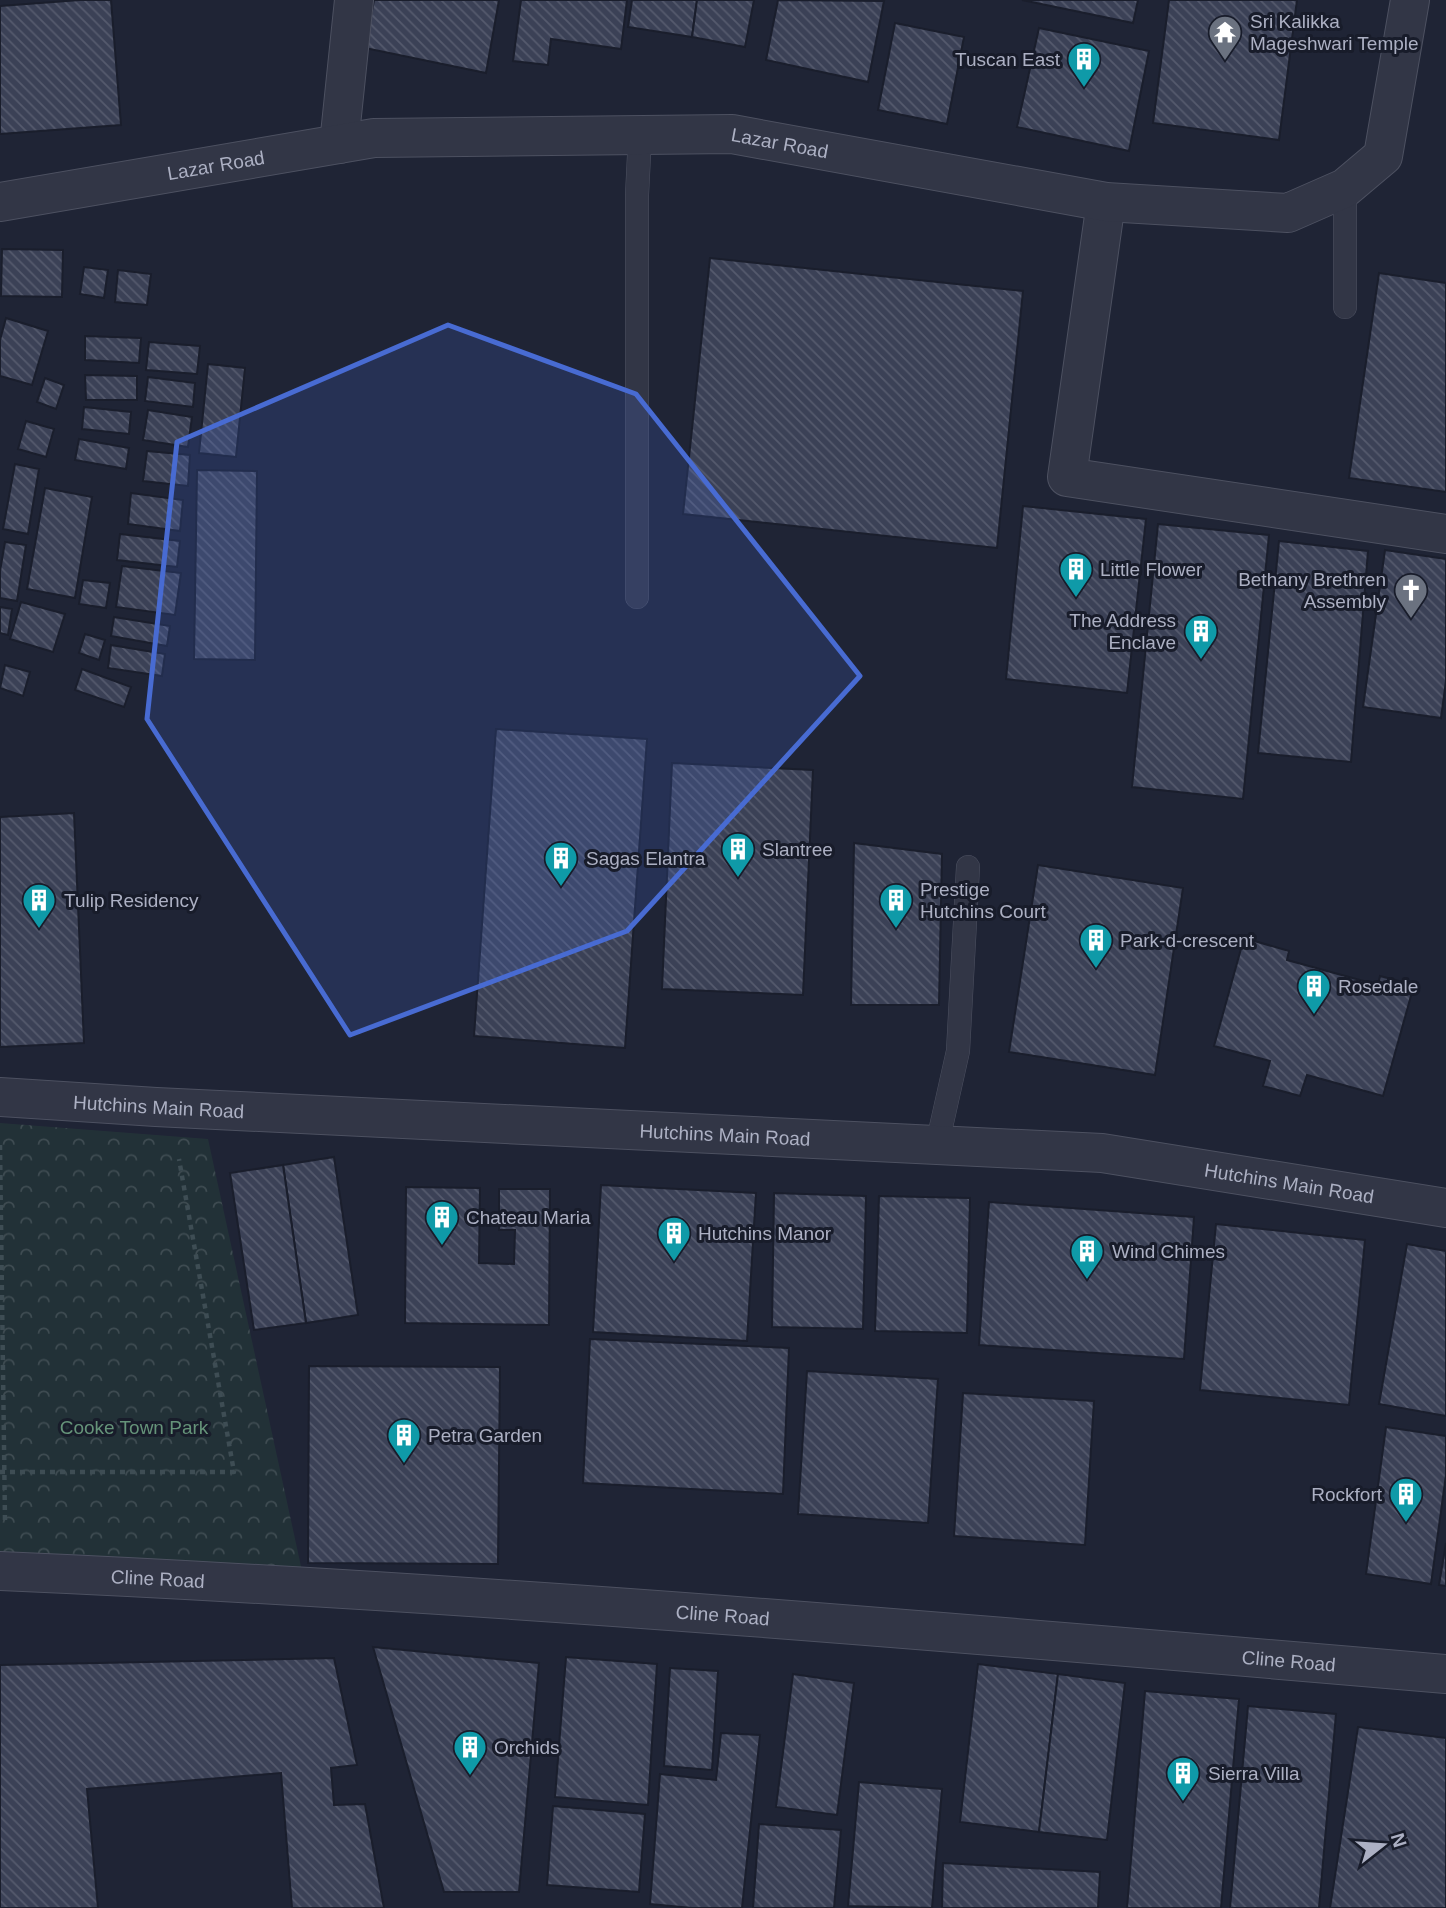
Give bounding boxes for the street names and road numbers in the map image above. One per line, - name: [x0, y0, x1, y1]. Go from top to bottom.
- street label: Lazar Road: [730, 124, 830, 162]
- street label: Lazar Road: [166, 146, 266, 184]
- street label: Hutchins Main Road: [73, 1091, 245, 1122]
- street label: Hutchins Main Road: [639, 1120, 811, 1149]
- street label: Hutchins Main Road: [1203, 1159, 1375, 1207]
- street label: Cline Road: [110, 1566, 205, 1592]
- street label: Cline Road: [675, 1601, 770, 1629]
- street label: Cline Road: [1241, 1646, 1337, 1675]

